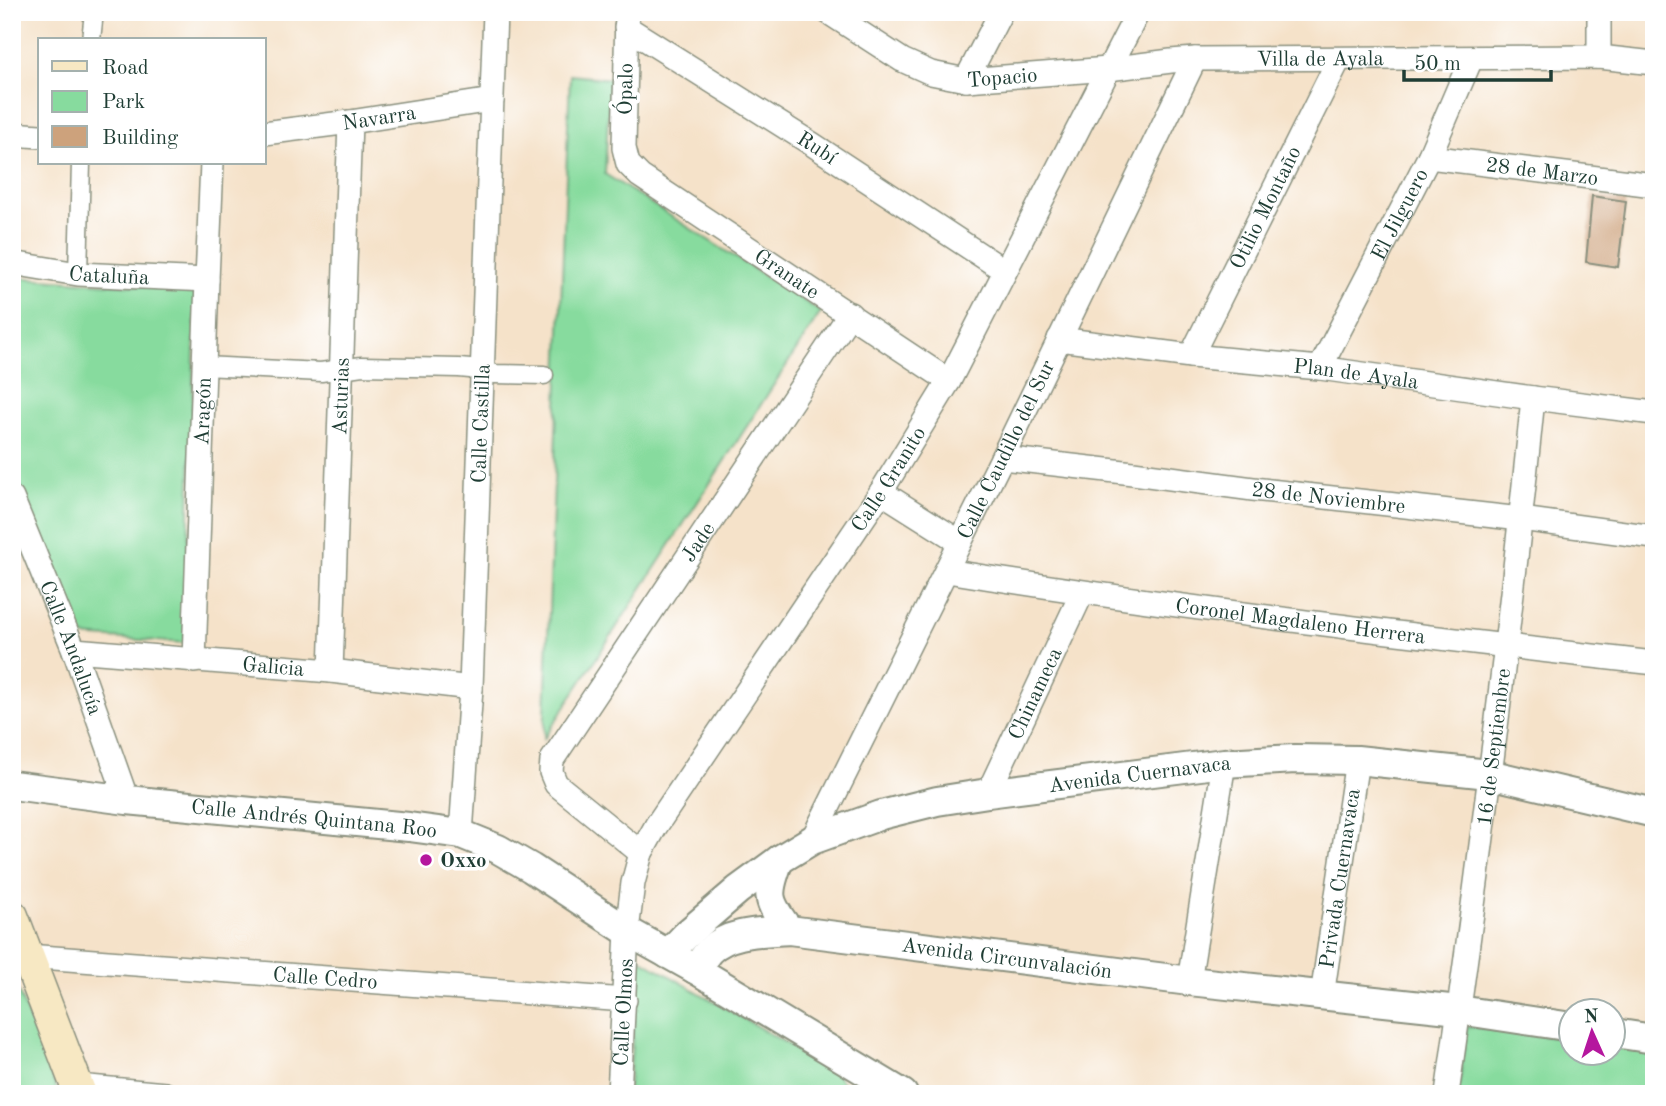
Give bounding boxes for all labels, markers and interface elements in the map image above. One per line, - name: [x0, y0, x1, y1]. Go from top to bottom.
- legend: [38, 38, 266, 164]
- scale bar: [1404, 38, 1550, 82]
- street label: Villa de Ayala: [1257, 49, 1384, 71]
- text: 50 m: [1414, 54, 1461, 75]
- text: Road: [102, 58, 149, 79]
- street label: Ópalo: [611, 63, 637, 115]
- street label: Topacio: [966, 65, 1038, 92]
- text: Park: [102, 92, 145, 113]
- street label: Navarra: [341, 103, 418, 135]
- text: Building: [102, 128, 179, 149]
- street label: Rubí: [793, 128, 840, 169]
- street label: Otilio Montaño: [1227, 143, 1306, 273]
- street label: 28 de Marzo: [1485, 155, 1599, 190]
- street label: El Jilguero: [1368, 166, 1433, 264]
- street label: Granate: [750, 246, 822, 304]
- street label: Cataluña: [67, 264, 150, 289]
- street label: Asturias: [330, 357, 354, 435]
- street label: Calle Caudillo del Sur: [954, 357, 1060, 543]
- street label: Plan de Ayala: [1292, 357, 1420, 394]
- street label: Calle Castilla: [469, 363, 495, 484]
- street label: Aragón: [192, 377, 216, 446]
- street label: Calle Granito: [848, 423, 930, 536]
- street label: 28 de Noviembre: [1250, 480, 1407, 518]
- street label: Jade: [679, 519, 720, 566]
- street label: Calle Andalucía: [35, 578, 105, 718]
- street label: Coronel Magdaleno Herrera: [1174, 596, 1427, 648]
- street label: Chinameca: [1006, 645, 1067, 743]
- street label: Galicia: [241, 655, 305, 681]
- street label: 16 de Septiembre: [1475, 667, 1515, 827]
- street label: Avenida Cuernavaca: [1047, 754, 1232, 797]
- street label: Privada Cuernavaca: [1317, 787, 1365, 970]
- street label: Calle Andrés Quintana Roo: [190, 797, 438, 843]
- place label: Oxxo: [440, 851, 487, 872]
- marker: Oxxo: [418, 852, 434, 868]
- street label: Avenida Circunvalación: [900, 935, 1113, 983]
- street label: Calle Olmos: [611, 958, 638, 1067]
- street label: Calle Cedro: [272, 965, 378, 994]
- north arrow: [1558, 998, 1628, 1068]
- text: N: [1583, 1008, 1599, 1027]

